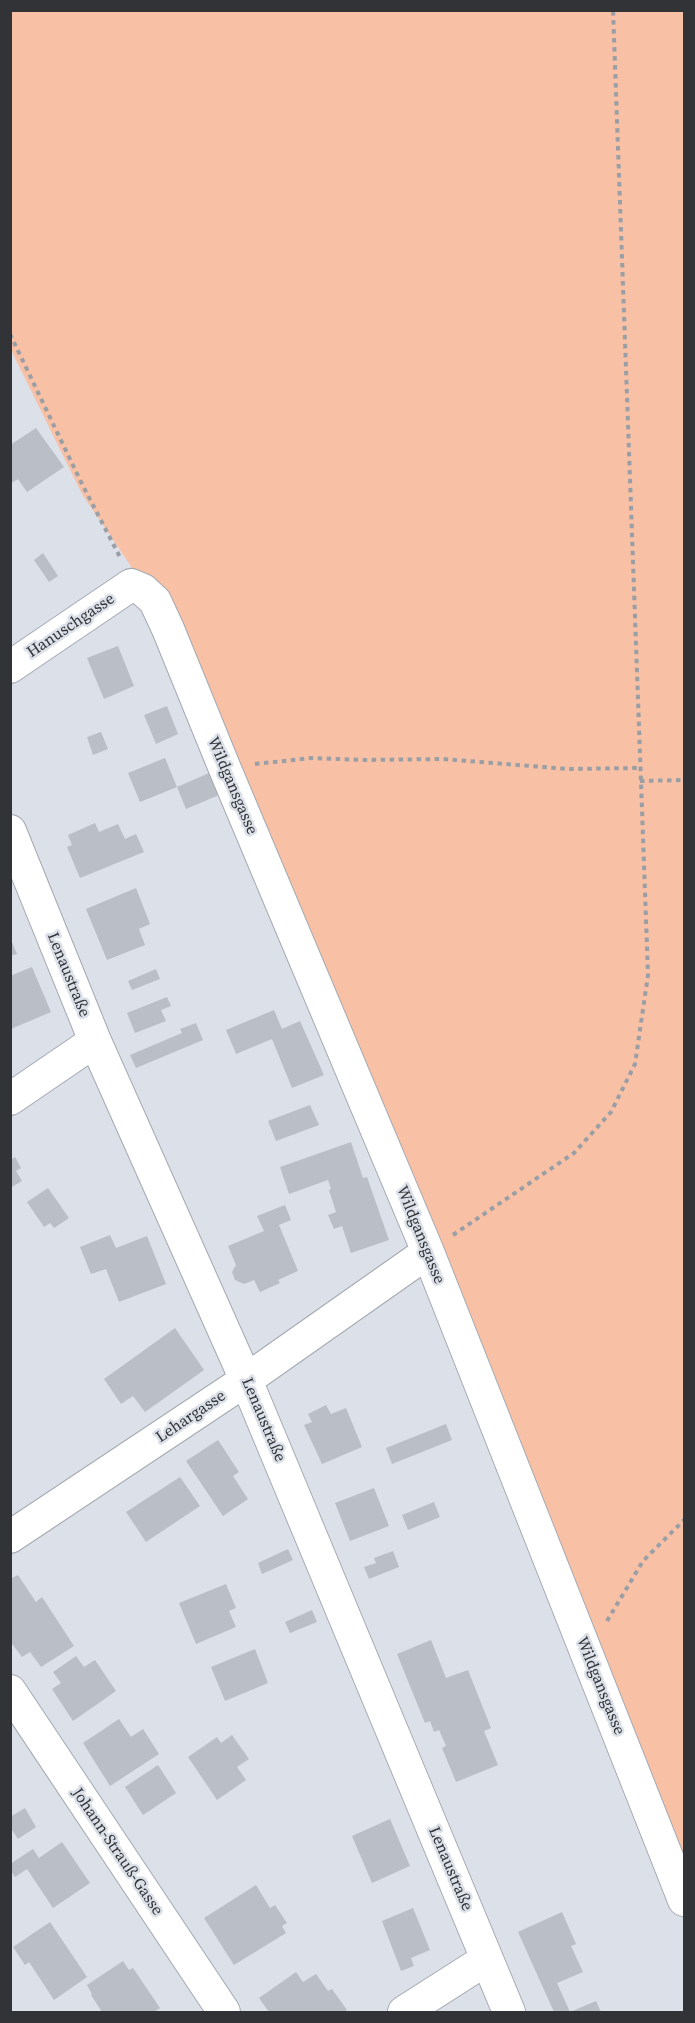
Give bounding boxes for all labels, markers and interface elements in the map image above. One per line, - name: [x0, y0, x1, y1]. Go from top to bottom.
- street label: Hanuschgasse: [23, 590, 119, 662]
- street label: Wildgansgasse: [203, 734, 261, 838]
- street label: Lenaustraße: [42, 930, 94, 1020]
- street label: Wildgansgasse: [392, 1183, 448, 1287]
- street label: Lenaustraße: [237, 1375, 289, 1465]
- street label: Lehargasse: [152, 1387, 230, 1447]
- street label: Wildgansgasse: [572, 1634, 628, 1738]
- street label: Johann-Strauß-Gasse: [67, 1785, 167, 1919]
- street label: Lenaustraße: [424, 1824, 476, 1914]

